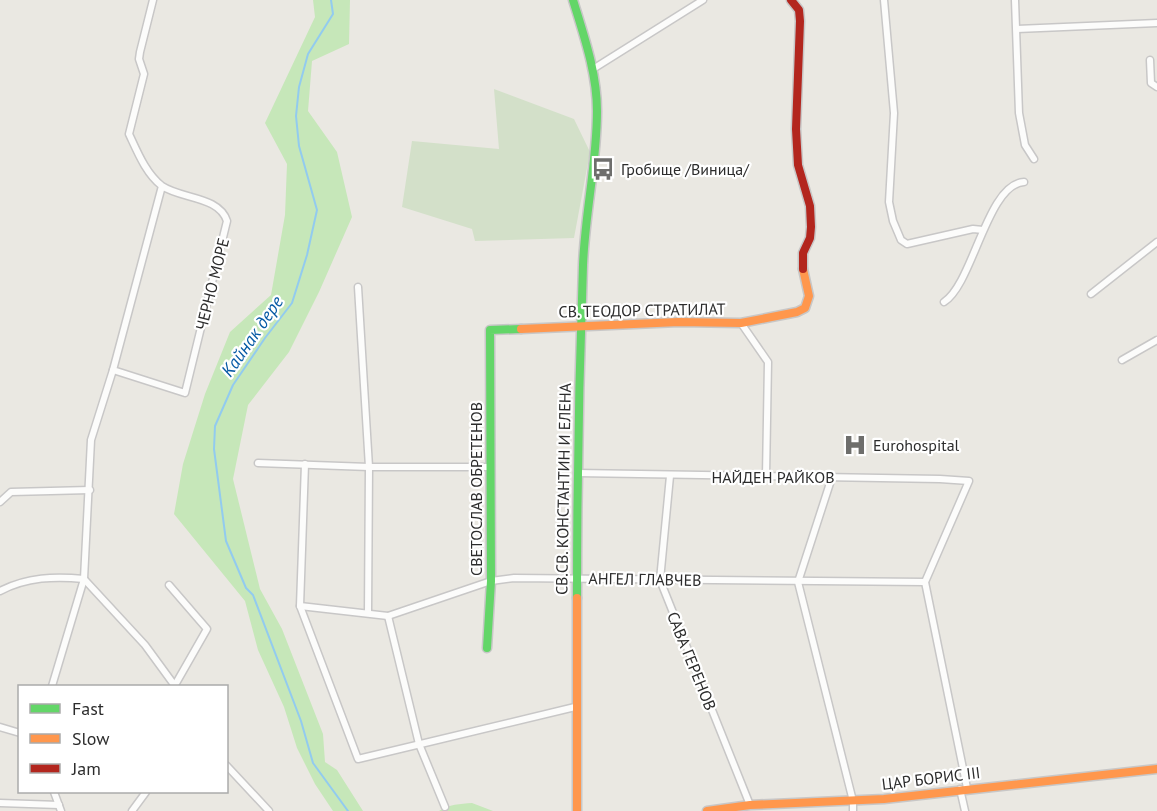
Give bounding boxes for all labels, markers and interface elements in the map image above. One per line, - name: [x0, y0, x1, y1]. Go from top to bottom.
- bus stop icon: Гробище /Виница/: [590, 156, 616, 182]
- place label: Гробище /Виница/: [621, 159, 750, 179]
- street label: ЧЕРНО МОРЕ: [191, 236, 233, 332]
- water label: Кайнак дере: [216, 291, 289, 381]
- street label: СВ. ТЕОДОР СТРАТИЛАТ: [558, 299, 726, 321]
- street label: СВ.СВ. КОНСТАНТИН И ЕЛЕНА: [551, 382, 575, 595]
- street label: СВЕТОСЛАВ ОБРЕТЕНОВ: [466, 402, 486, 576]
- hospital icon: Eurohospital: [842, 432, 868, 458]
- place label: Eurohospital: [873, 435, 960, 455]
- street label: НАЙДЕН РАЙКОВ: [711, 467, 835, 487]
- street label: АНГЕЛ ГЛАВЧЕВ: [588, 568, 702, 590]
- street label: САВА ГЕРЕНОВ: [663, 609, 721, 713]
- legend: [18, 685, 228, 793]
- text: Fast: [72, 697, 104, 720]
- text: Slow: [72, 727, 110, 750]
- text: Jam: [71, 757, 101, 780]
- street label: ЦАР БОРИС III: [881, 762, 981, 794]

